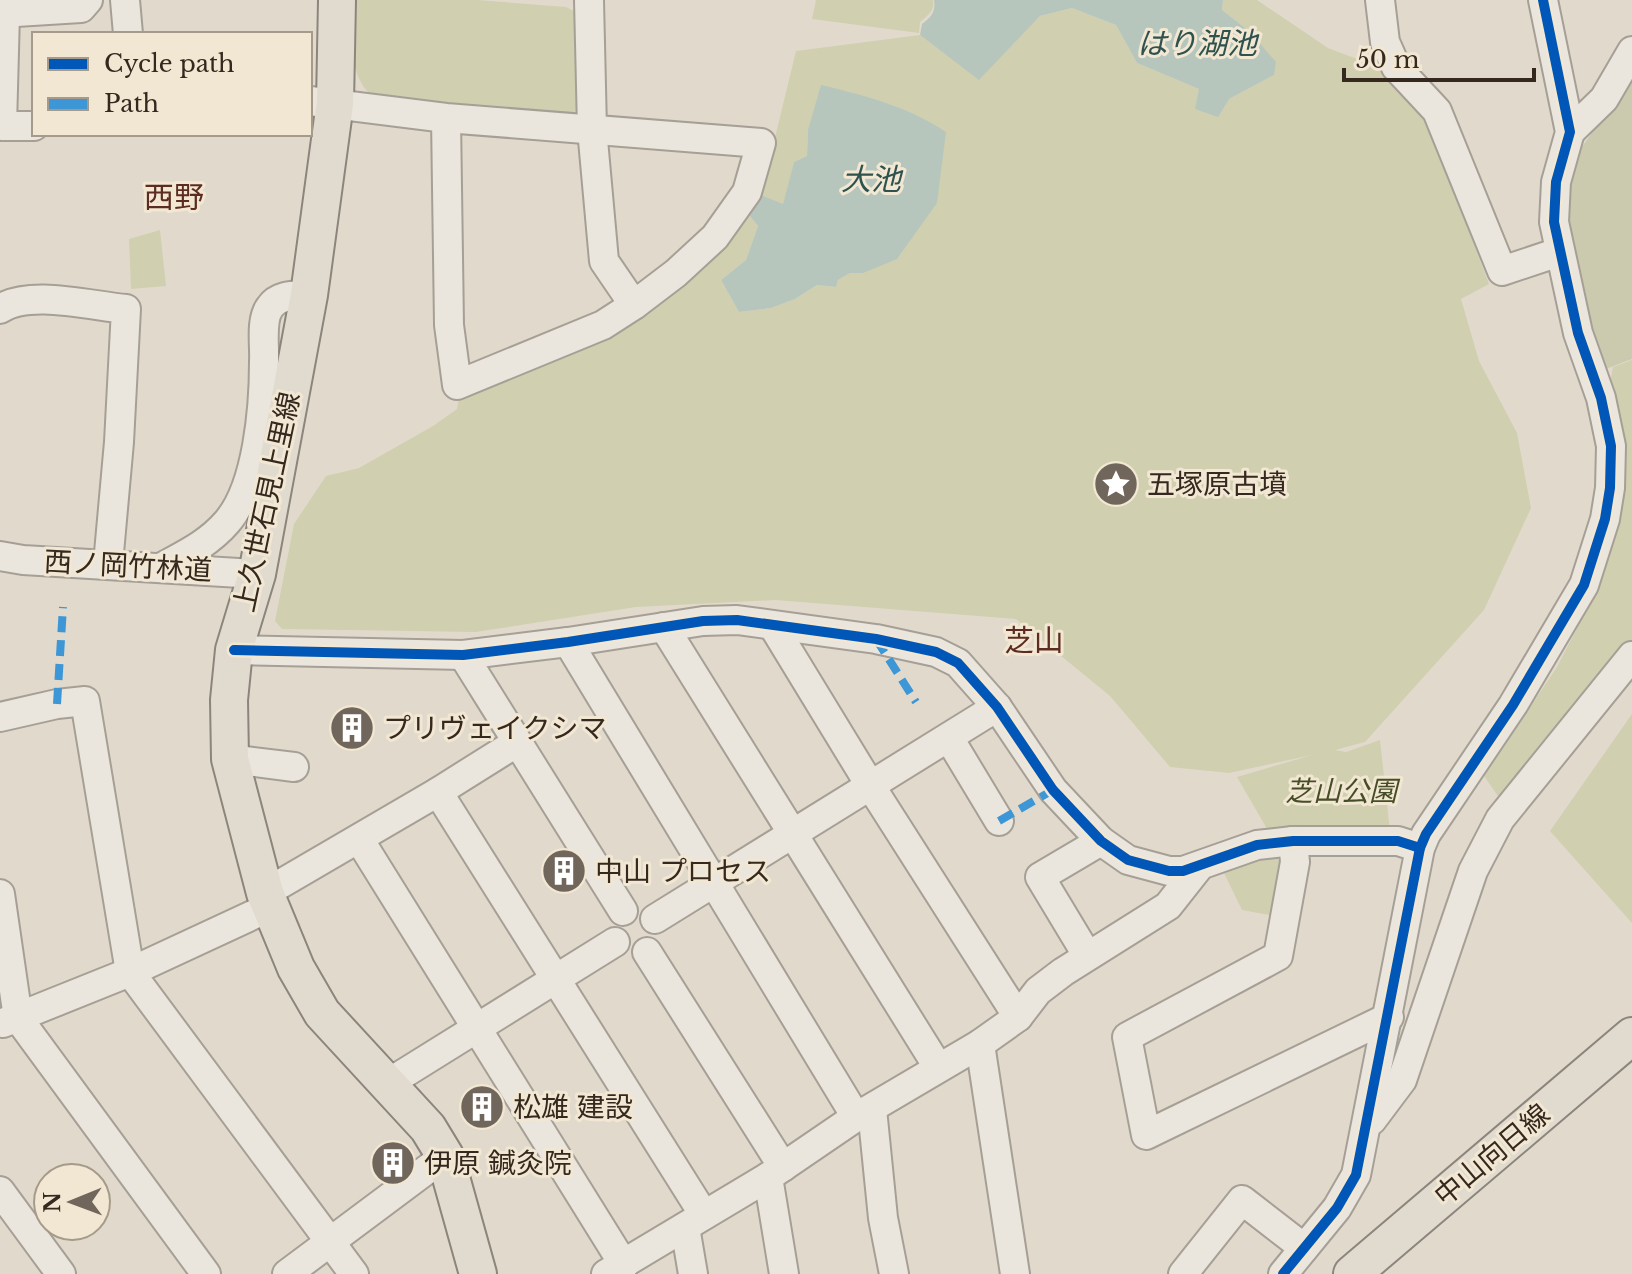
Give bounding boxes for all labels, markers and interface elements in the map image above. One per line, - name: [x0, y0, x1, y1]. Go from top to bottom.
- water label: はり湖池: [1137, 25, 1260, 62]
- legend: [32, 32, 312, 136]
- scale bar: [1344, 32, 1534, 82]
- text: 50 m: [1356, 45, 1420, 74]
- text: Cycle path: [104, 49, 235, 78]
- text: Path: [104, 89, 159, 118]
- water label: 大池: [841, 161, 904, 198]
- district label: 西野: [144, 179, 204, 216]
- street label: 上久世石見上里線: [227, 389, 307, 615]
- place icon: 五塚原古墳: [1092, 460, 1140, 508]
- place label: 五塚原古墳: [1147, 467, 1287, 502]
- street label: 西ノ岡竹林道: [43, 544, 213, 588]
- district label: 芝山: [1004, 622, 1064, 659]
- building icon: プリヴェイクシマ: [328, 704, 376, 752]
- place label: プリヴェイクシマ: [383, 711, 606, 746]
- park label: 芝山公園: [1285, 774, 1401, 809]
- building icon: 中山 プロセス: [540, 847, 588, 895]
- place label: 中山 プロセス: [595, 854, 771, 889]
- building icon: 松雄 建設: [458, 1083, 506, 1131]
- place label: 松雄 建設: [513, 1090, 633, 1125]
- street label: 中山向日線: [1427, 1097, 1557, 1213]
- building icon: 伊原 鍼灸院: [369, 1139, 417, 1187]
- place label: 伊原 鍼灸院: [424, 1146, 572, 1181]
- north arrow: [32, 1162, 112, 1242]
- text: N: [39, 1191, 66, 1213]

